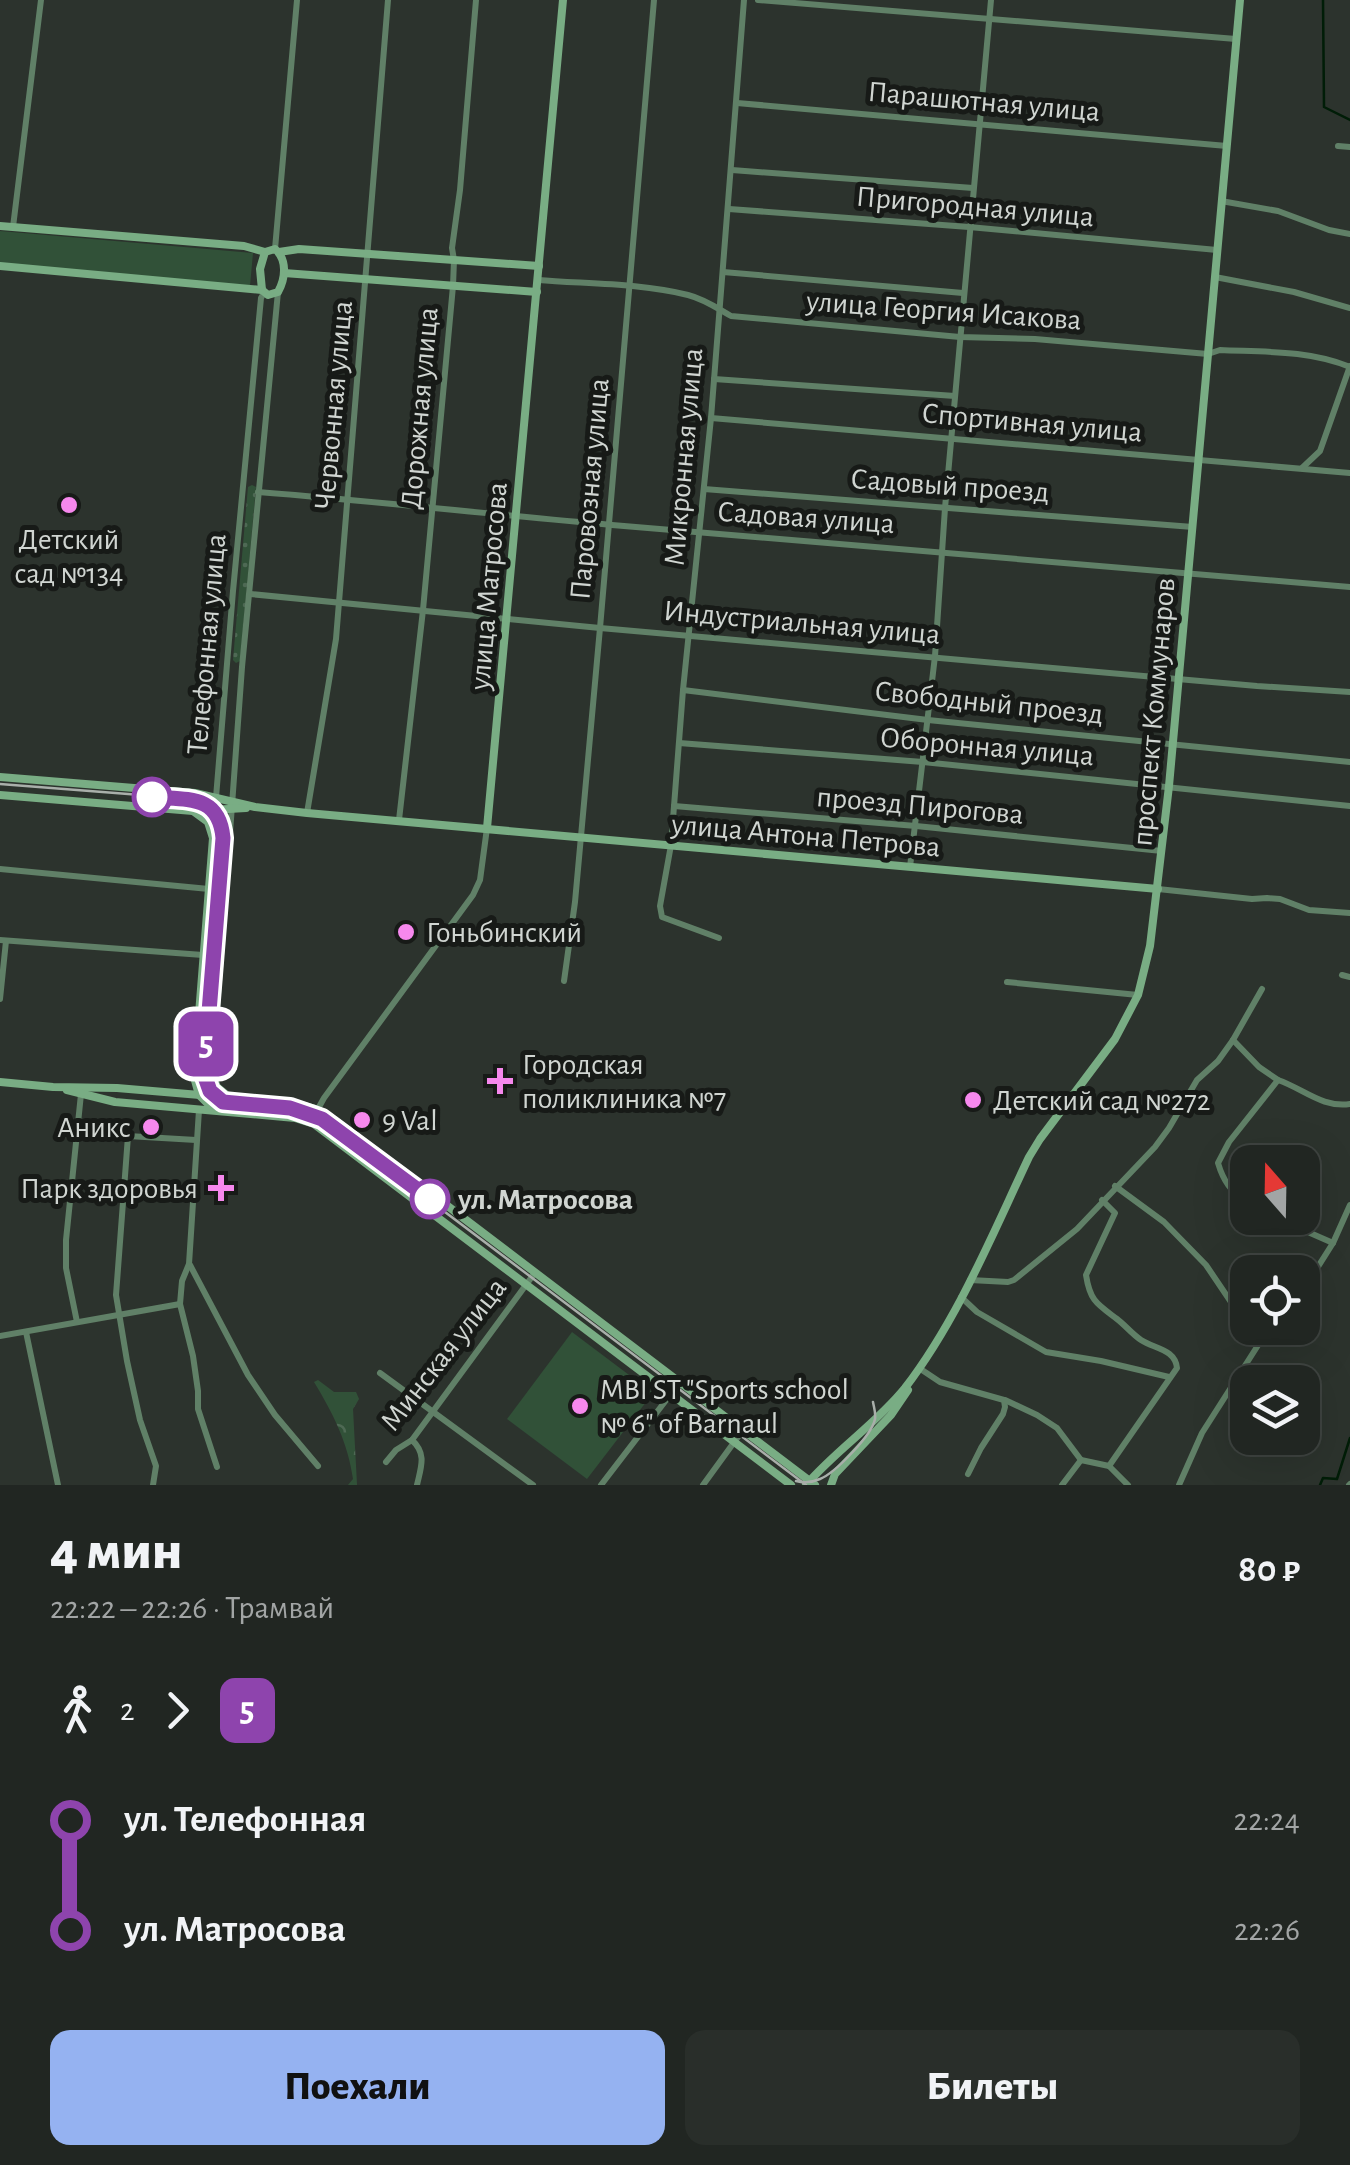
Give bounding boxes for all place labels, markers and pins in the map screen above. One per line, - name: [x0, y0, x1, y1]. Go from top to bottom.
- marker: Детский сад №134: [58, 494, 80, 516]
- place label: Детский сад №134: [15, 525, 123, 589]
- unlabelled marker: [133, 778, 171, 816]
- place label: Гоньбинский: [426, 918, 582, 948]
- marker: Гоньбинский: [395, 921, 417, 943]
- place label: Городская поликлиника №7: [522, 1050, 726, 1114]
- marker: Городская поликлиника №7: [487, 1068, 513, 1094]
- place label: Детский сад №272: [993, 1086, 1210, 1116]
- marker: Детский сад №272: [962, 1089, 984, 1111]
- place label: 9 Val: [382, 1106, 438, 1136]
- marker: 9 Val: [351, 1109, 373, 1131]
- place label: Аникс: [57, 1113, 131, 1143]
- marker: Аникс: [140, 1116, 162, 1138]
- place label: Парк здоровья: [20, 1174, 198, 1204]
- marker: Парк здоровья: [208, 1175, 234, 1201]
- marker: ул. Матросова: [411, 1180, 449, 1218]
- place label: ул. Матросова: [457, 1185, 633, 1215]
- place label: MBI ST "Sports school № 6" of Barnaul: [600, 1375, 849, 1439]
- marker: MBI ST "Sports school № 6" of Barnaul: [569, 1395, 591, 1417]

